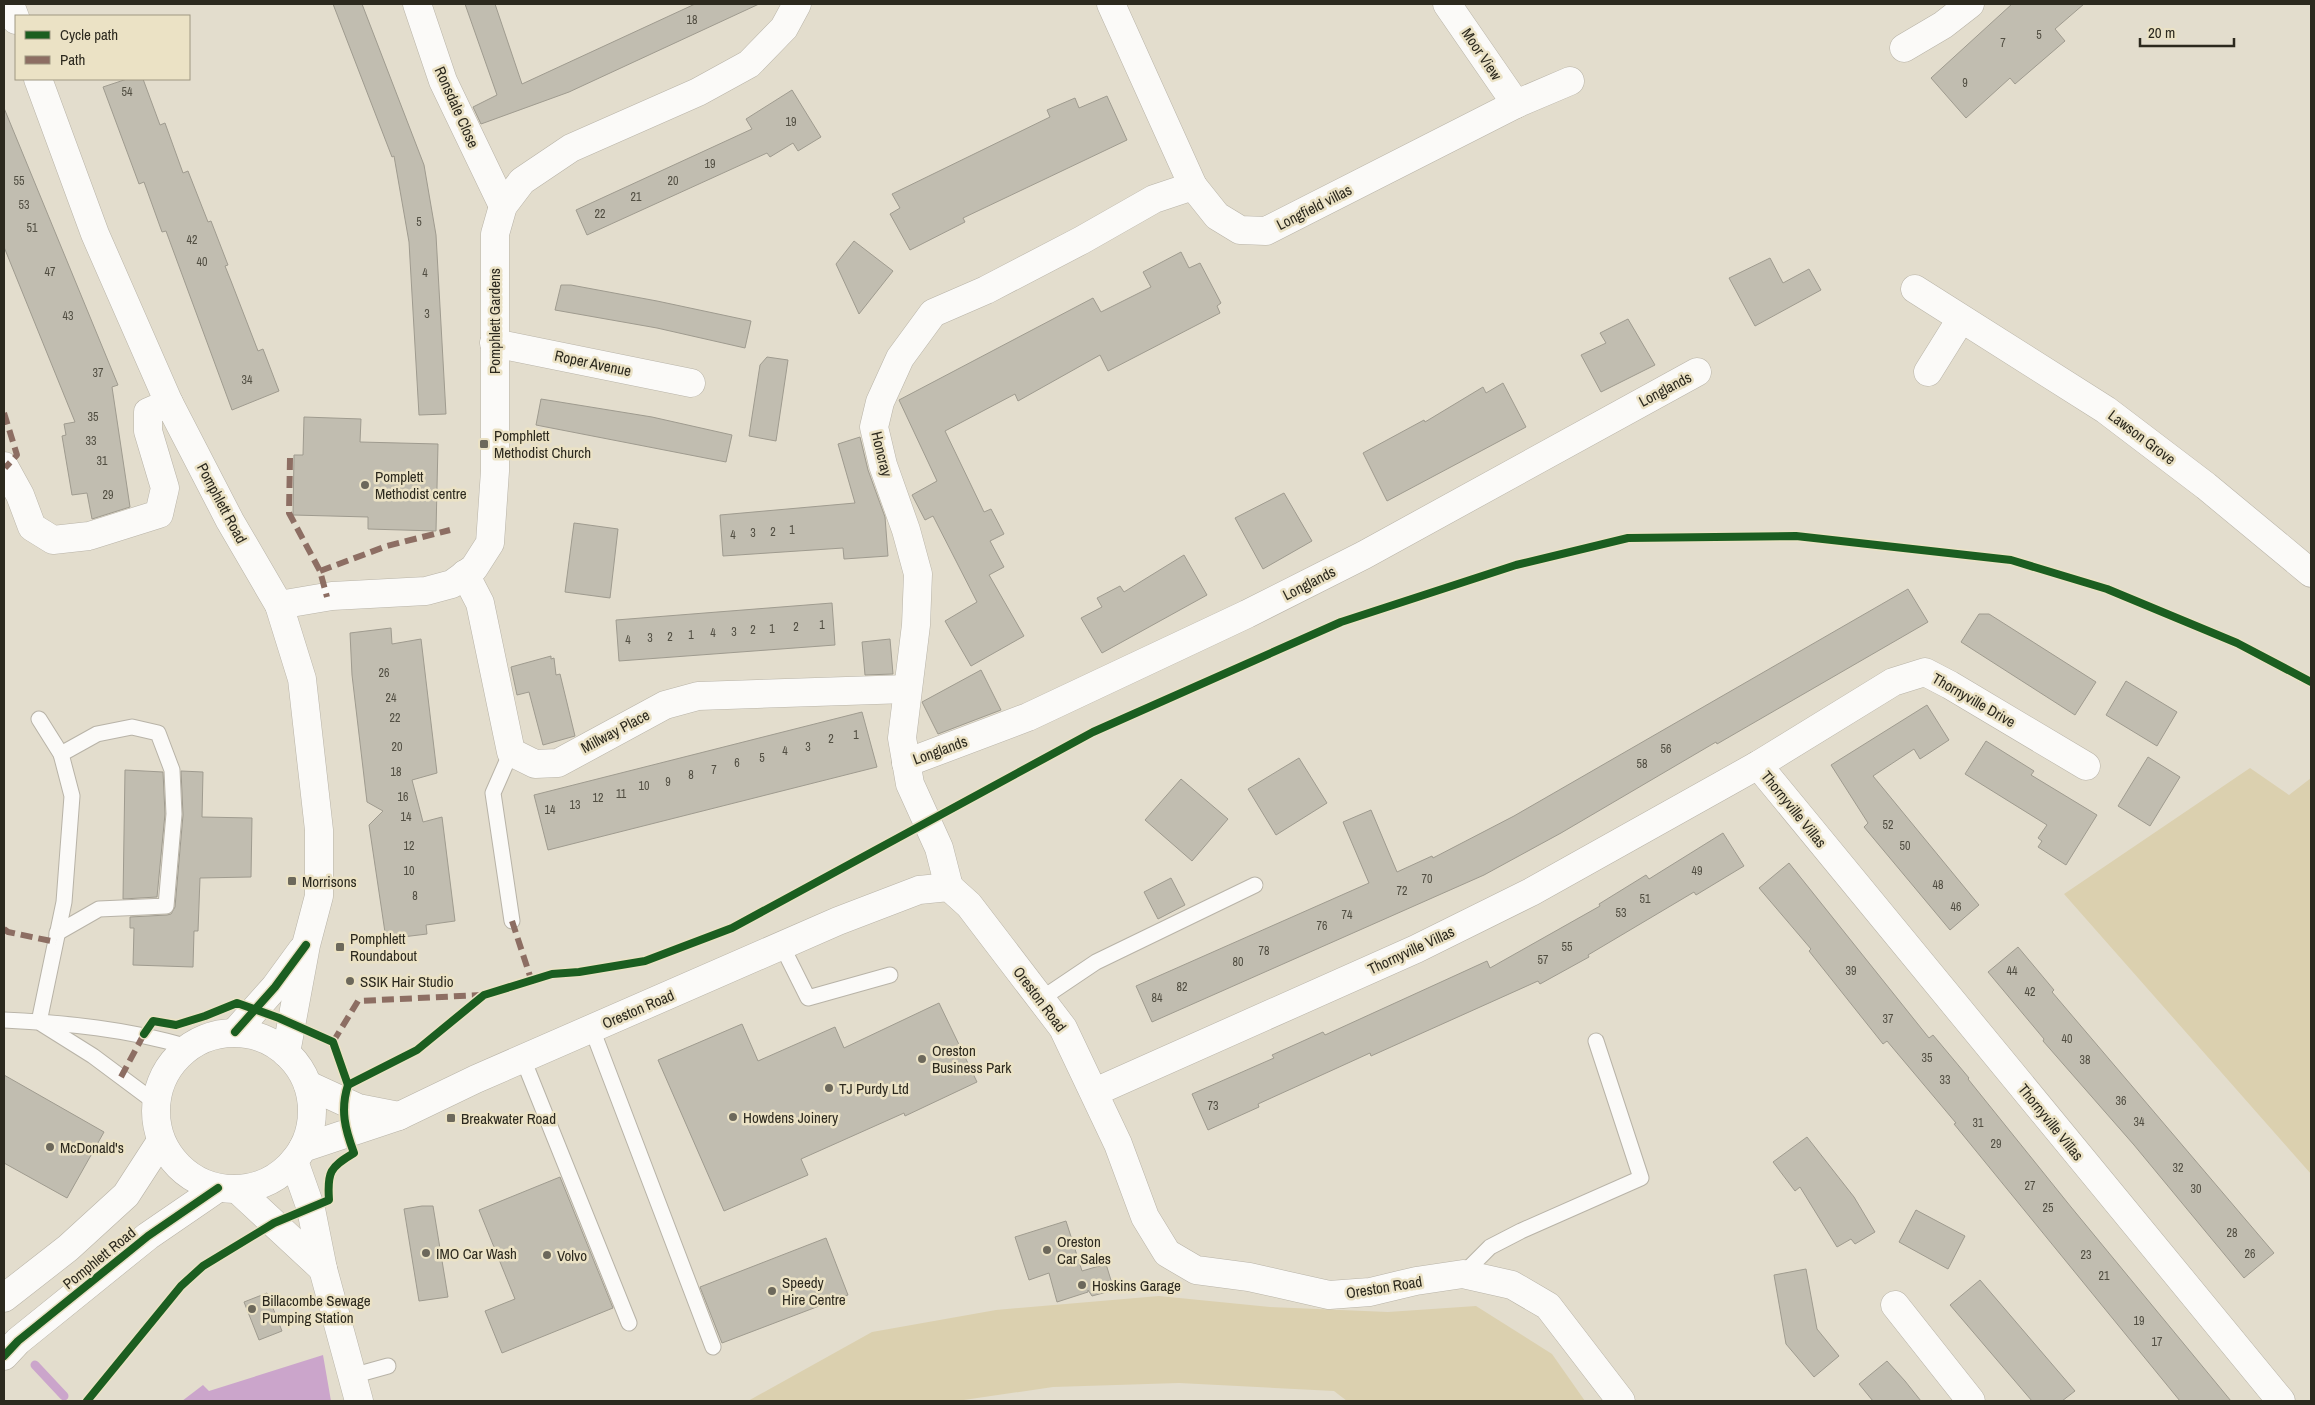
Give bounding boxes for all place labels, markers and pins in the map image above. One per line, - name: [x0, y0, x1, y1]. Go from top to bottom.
- place label: Pomphlett Methodist Church: [494, 425, 591, 463]
- marker: Pomphlett Methodist Church: [478, 438, 490, 450]
- place label: Pomplett Methodist centre: [375, 466, 467, 504]
- marker: Pomplett Methodist centre: [359, 479, 371, 491]
- place label: Morrisons: [302, 871, 357, 892]
- marker: Morrisons: [286, 875, 298, 887]
- place label: Pomphlett Roundabout: [350, 928, 418, 966]
- marker: Pomphlett Roundabout: [334, 941, 346, 953]
- place label: SSIK Hair Studio: [360, 971, 454, 992]
- marker: SSIK Hair Studio: [344, 975, 356, 987]
- place label: Oreston Business Park: [932, 1040, 1012, 1078]
- marker: Oreston Business Park: [916, 1053, 928, 1065]
- place label: TJ Purdy Ltd: [839, 1078, 909, 1099]
- marker: TJ Purdy Ltd: [823, 1082, 835, 1094]
- place label: Howdens Joinery: [743, 1107, 839, 1128]
- place label: Breakwater Road: [461, 1108, 556, 1129]
- marker: Howdens Joinery: [727, 1111, 739, 1123]
- marker: Breakwater Road: [445, 1112, 457, 1124]
- place label: McDonald's: [60, 1137, 124, 1158]
- marker: McDonald's: [44, 1141, 56, 1153]
- place label: Oreston Car Sales: [1057, 1231, 1111, 1269]
- place label: IMO Car Wash: [436, 1243, 517, 1264]
- marker: Oreston Car Sales: [1041, 1244, 1053, 1256]
- place label: Volvo: [557, 1245, 587, 1266]
- marker: IMO Car Wash: [420, 1247, 432, 1259]
- marker: Volvo: [541, 1249, 553, 1261]
- place label: Speedy Hire Centre: [782, 1272, 846, 1310]
- place label: Hoskins Garage: [1092, 1275, 1181, 1296]
- marker: Hoskins Garage: [1076, 1279, 1088, 1291]
- marker: Speedy Hire Centre: [766, 1285, 778, 1297]
- place label: Billacombe Sewage Pumping Station: [262, 1290, 371, 1328]
- marker: Billacombe Sewage Pumping Station: [246, 1303, 258, 1315]

